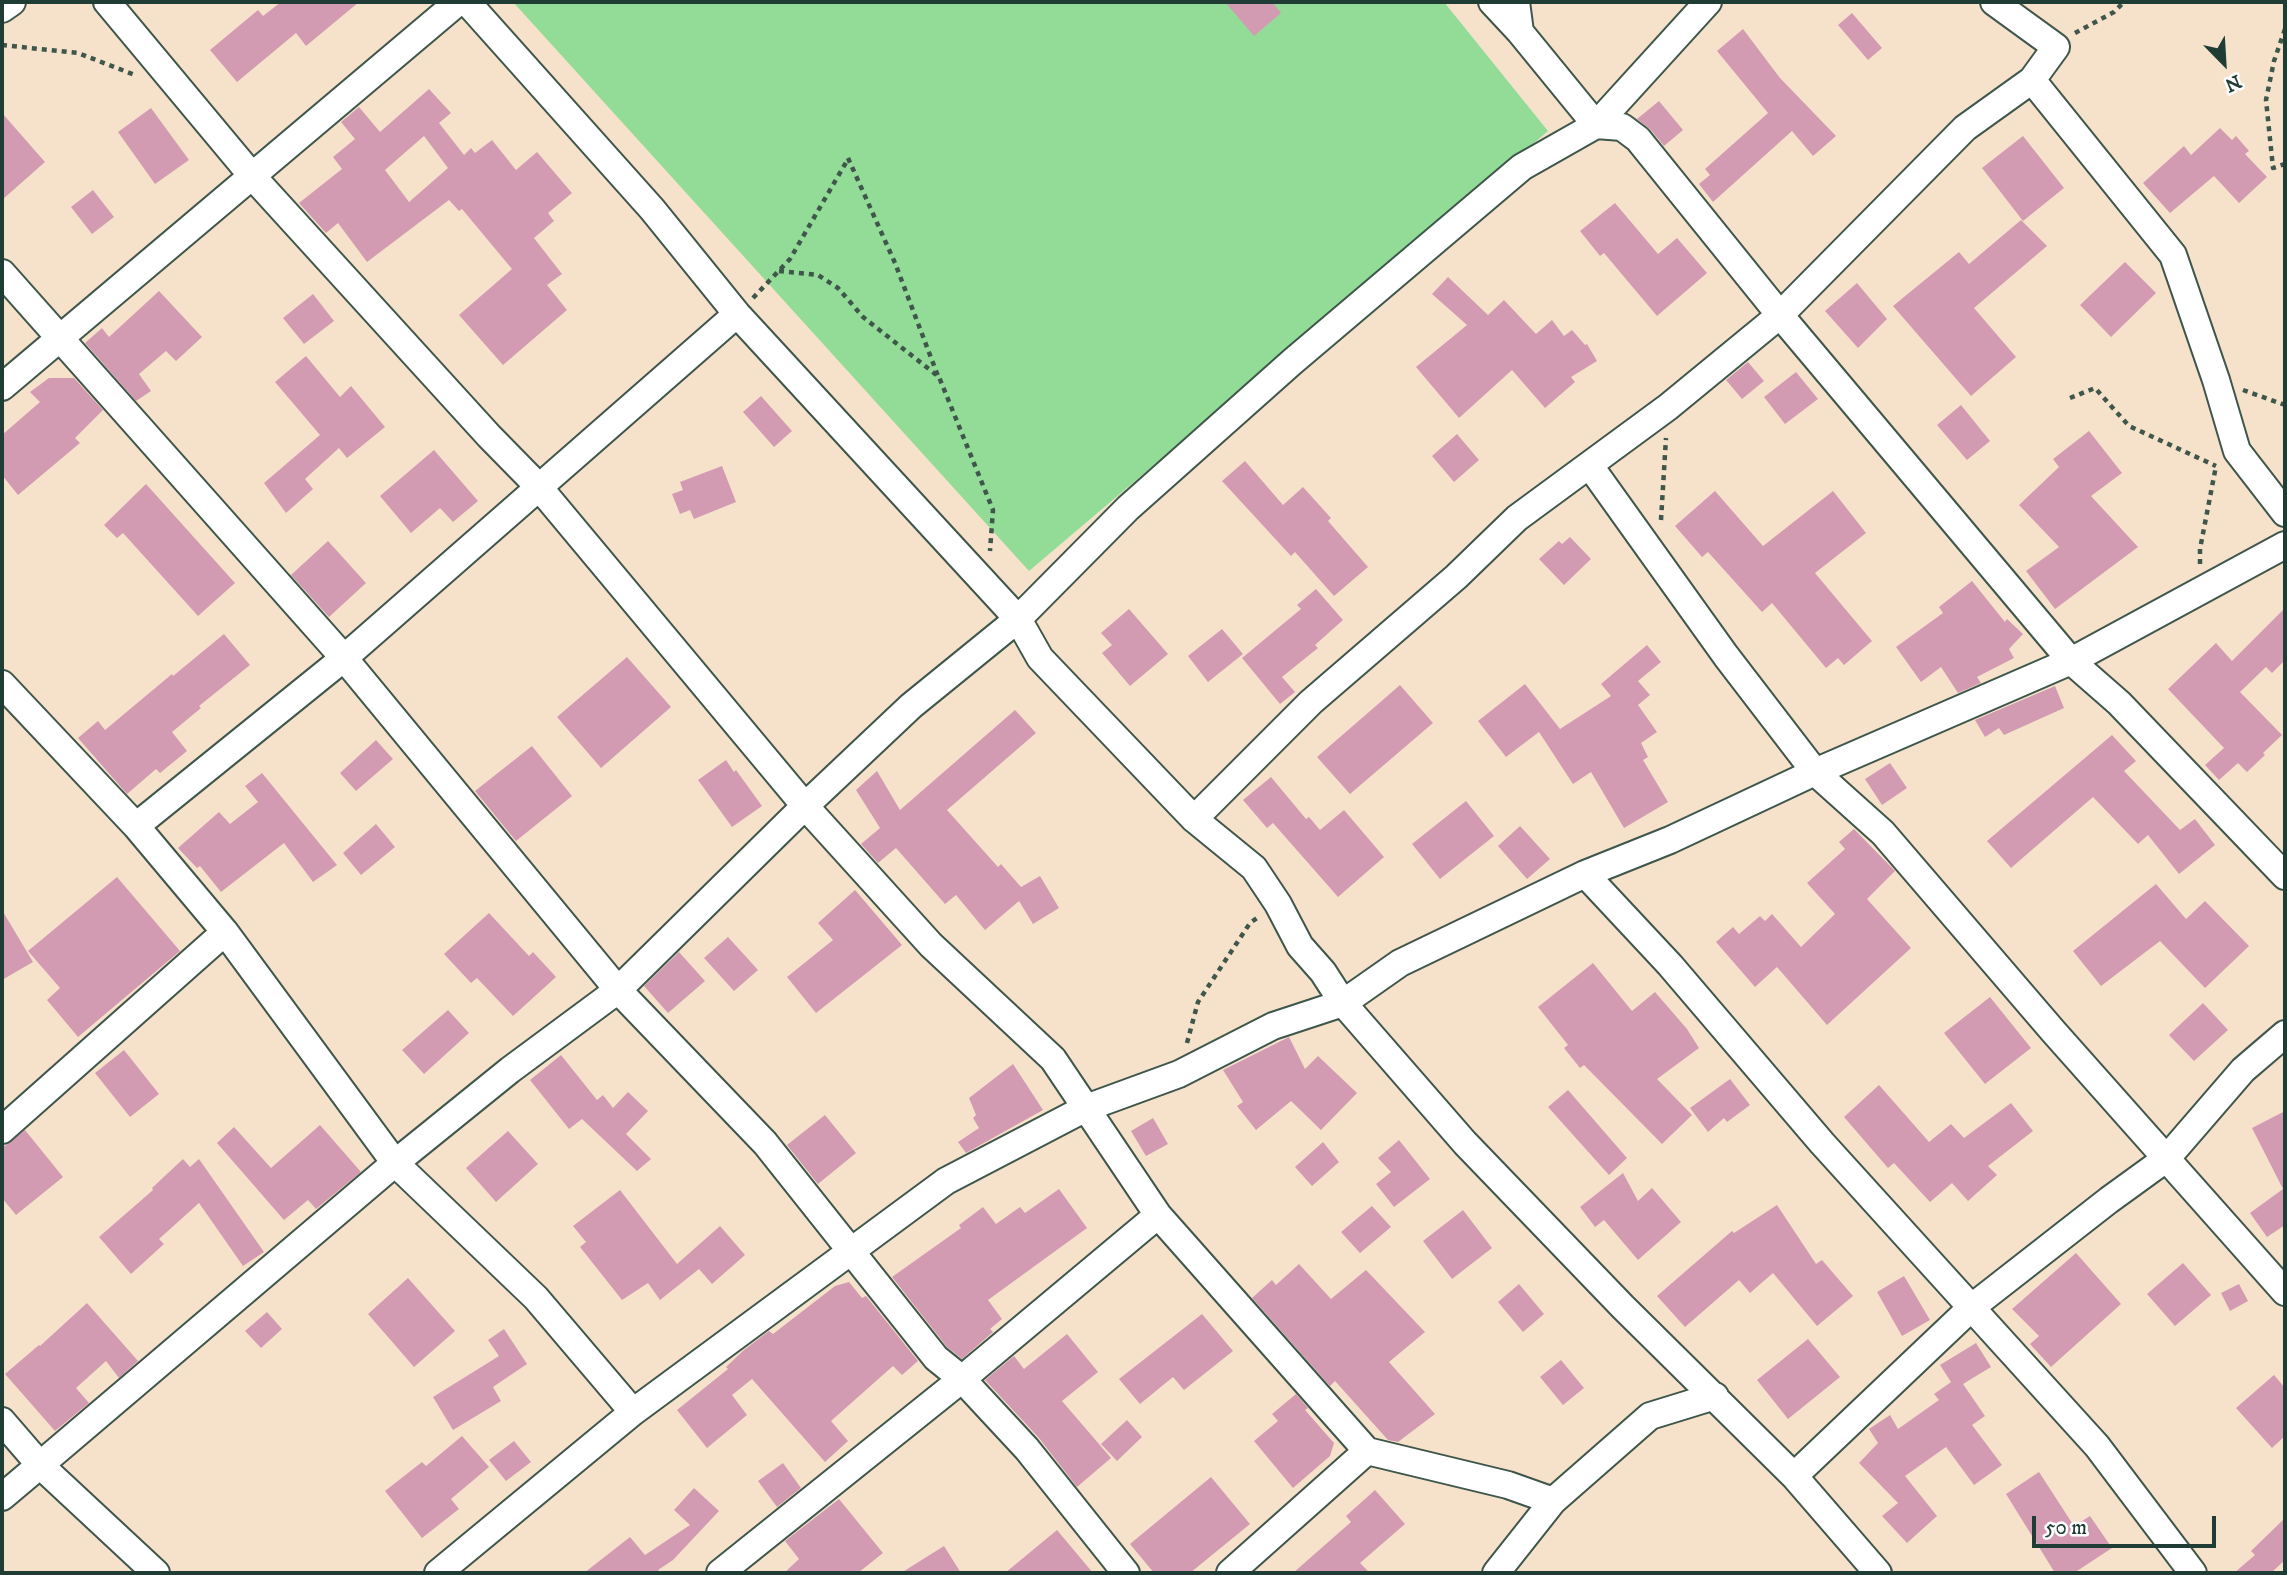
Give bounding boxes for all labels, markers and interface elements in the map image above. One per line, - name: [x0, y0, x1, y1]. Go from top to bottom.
- north arrow: [2189, 28, 2259, 98]
- text: N: [2221, 69, 2245, 96]
- scale bar: [2035, 1502, 2219, 1546]
- text: 50 m: [2045, 1515, 2087, 1541]

